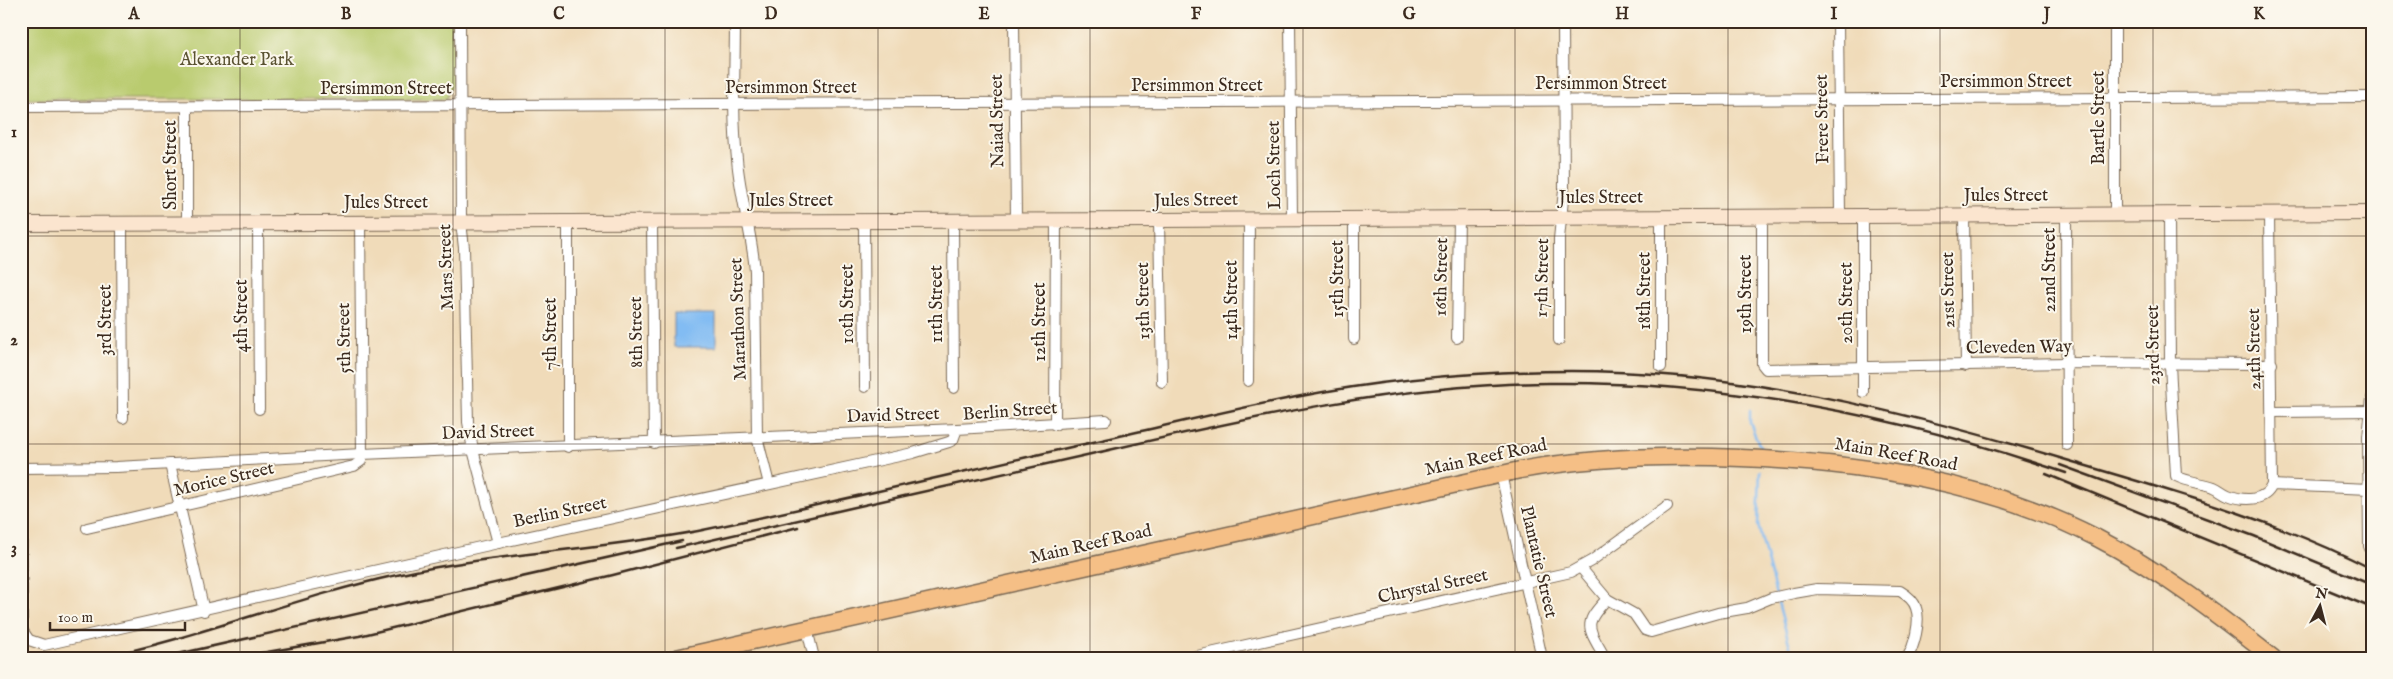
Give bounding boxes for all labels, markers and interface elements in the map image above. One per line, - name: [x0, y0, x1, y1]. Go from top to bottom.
- text: A: [128, 5, 141, 25]
- text: B: [341, 5, 352, 25]
- text: C: [553, 5, 565, 25]
- text: D: [765, 5, 778, 25]
- text: E: [978, 5, 990, 25]
- text: F: [1191, 5, 1202, 25]
- text: G: [1403, 5, 1416, 25]
- text: H: [1615, 5, 1629, 25]
- text: I: [1831, 5, 1838, 25]
- text: J: [2042, 5, 2051, 25]
- text: K: [2253, 5, 2266, 25]
- park label: Alexander Park: [179, 49, 294, 72]
- street label: Persimmon Street: [1940, 71, 2072, 94]
- street label: Bartle Street: [2088, 71, 2111, 165]
- street label: Persimmon Street: [1535, 73, 1667, 96]
- street label: Naiad Street: [986, 74, 1010, 168]
- street label: Frere Street: [1811, 74, 1835, 164]
- street label: Persimmon Street: [1131, 75, 1263, 98]
- street label: Persimmon Street: [725, 77, 857, 100]
- street label: Persimmon Street: [320, 78, 452, 101]
- street label: Short Street: [160, 120, 183, 210]
- street label: Loch Street: [1263, 120, 1287, 210]
- text: 1: [11, 123, 17, 143]
- street label: Jules Street: [1962, 185, 2048, 208]
- street label: Jules Street: [1557, 187, 1643, 210]
- street label: Jules Street: [1152, 189, 1238, 213]
- street label: Jules Street: [747, 190, 833, 213]
- street label: Jules Street: [342, 192, 428, 215]
- street label: Mars Street: [434, 223, 460, 311]
- street label: 22nd Street: [2039, 228, 2062, 312]
- street label: 16th Street: [1430, 237, 1454, 317]
- street label: 17th Street: [1531, 238, 1555, 318]
- street label: 15th Street: [1327, 240, 1350, 318]
- street label: 18th Street: [1634, 252, 1657, 330]
- street label: 21st Street: [1937, 252, 1961, 328]
- street label: 19th Street: [1735, 255, 1758, 333]
- street label: Marathon Street: [725, 257, 753, 381]
- street label: 14th Street: [1221, 260, 1244, 340]
- street label: 13th Street: [1132, 262, 1156, 340]
- street label: 20th Street: [1836, 262, 1859, 344]
- street label: 10th Street: [837, 264, 860, 344]
- street label: 11th Street: [926, 265, 949, 343]
- street label: 4th Street: [231, 279, 254, 353]
- street label: 12th Street: [1029, 282, 1052, 362]
- street label: 3rd Street: [95, 284, 118, 356]
- street label: 8th Street: [625, 296, 649, 368]
- street label: 7th Street: [540, 298, 563, 370]
- street label: 5th Street: [333, 302, 357, 374]
- street label: 23rd Street: [2142, 305, 2166, 385]
- street label: 24th Street: [2243, 308, 2267, 390]
- text: 2: [10, 331, 18, 351]
- street label: Cleveden Way: [1966, 336, 2072, 360]
- street label: Berlin Street: [962, 397, 1058, 427]
- street label: David Street: [846, 403, 940, 429]
- street label: David Street: [441, 420, 535, 446]
- street label: Main Reef Road: [1833, 433, 1960, 477]
- street label: Main Reef Road: [1423, 434, 1550, 482]
- street label: Morice Street: [172, 457, 276, 503]
- street label: Berlin Street: [511, 492, 609, 534]
- street label: Plantatie Street: [1514, 504, 1562, 620]
- street label: Main Reef Road: [1028, 520, 1155, 570]
- text: 3: [11, 539, 17, 559]
- street label: Chrystal Street: [1376, 564, 1490, 610]
- north arrow: [2296, 582, 2346, 632]
- text: N: [2313, 584, 2329, 604]
- scale bar: [50, 599, 185, 631]
- text: 100 m: [58, 608, 94, 627]

